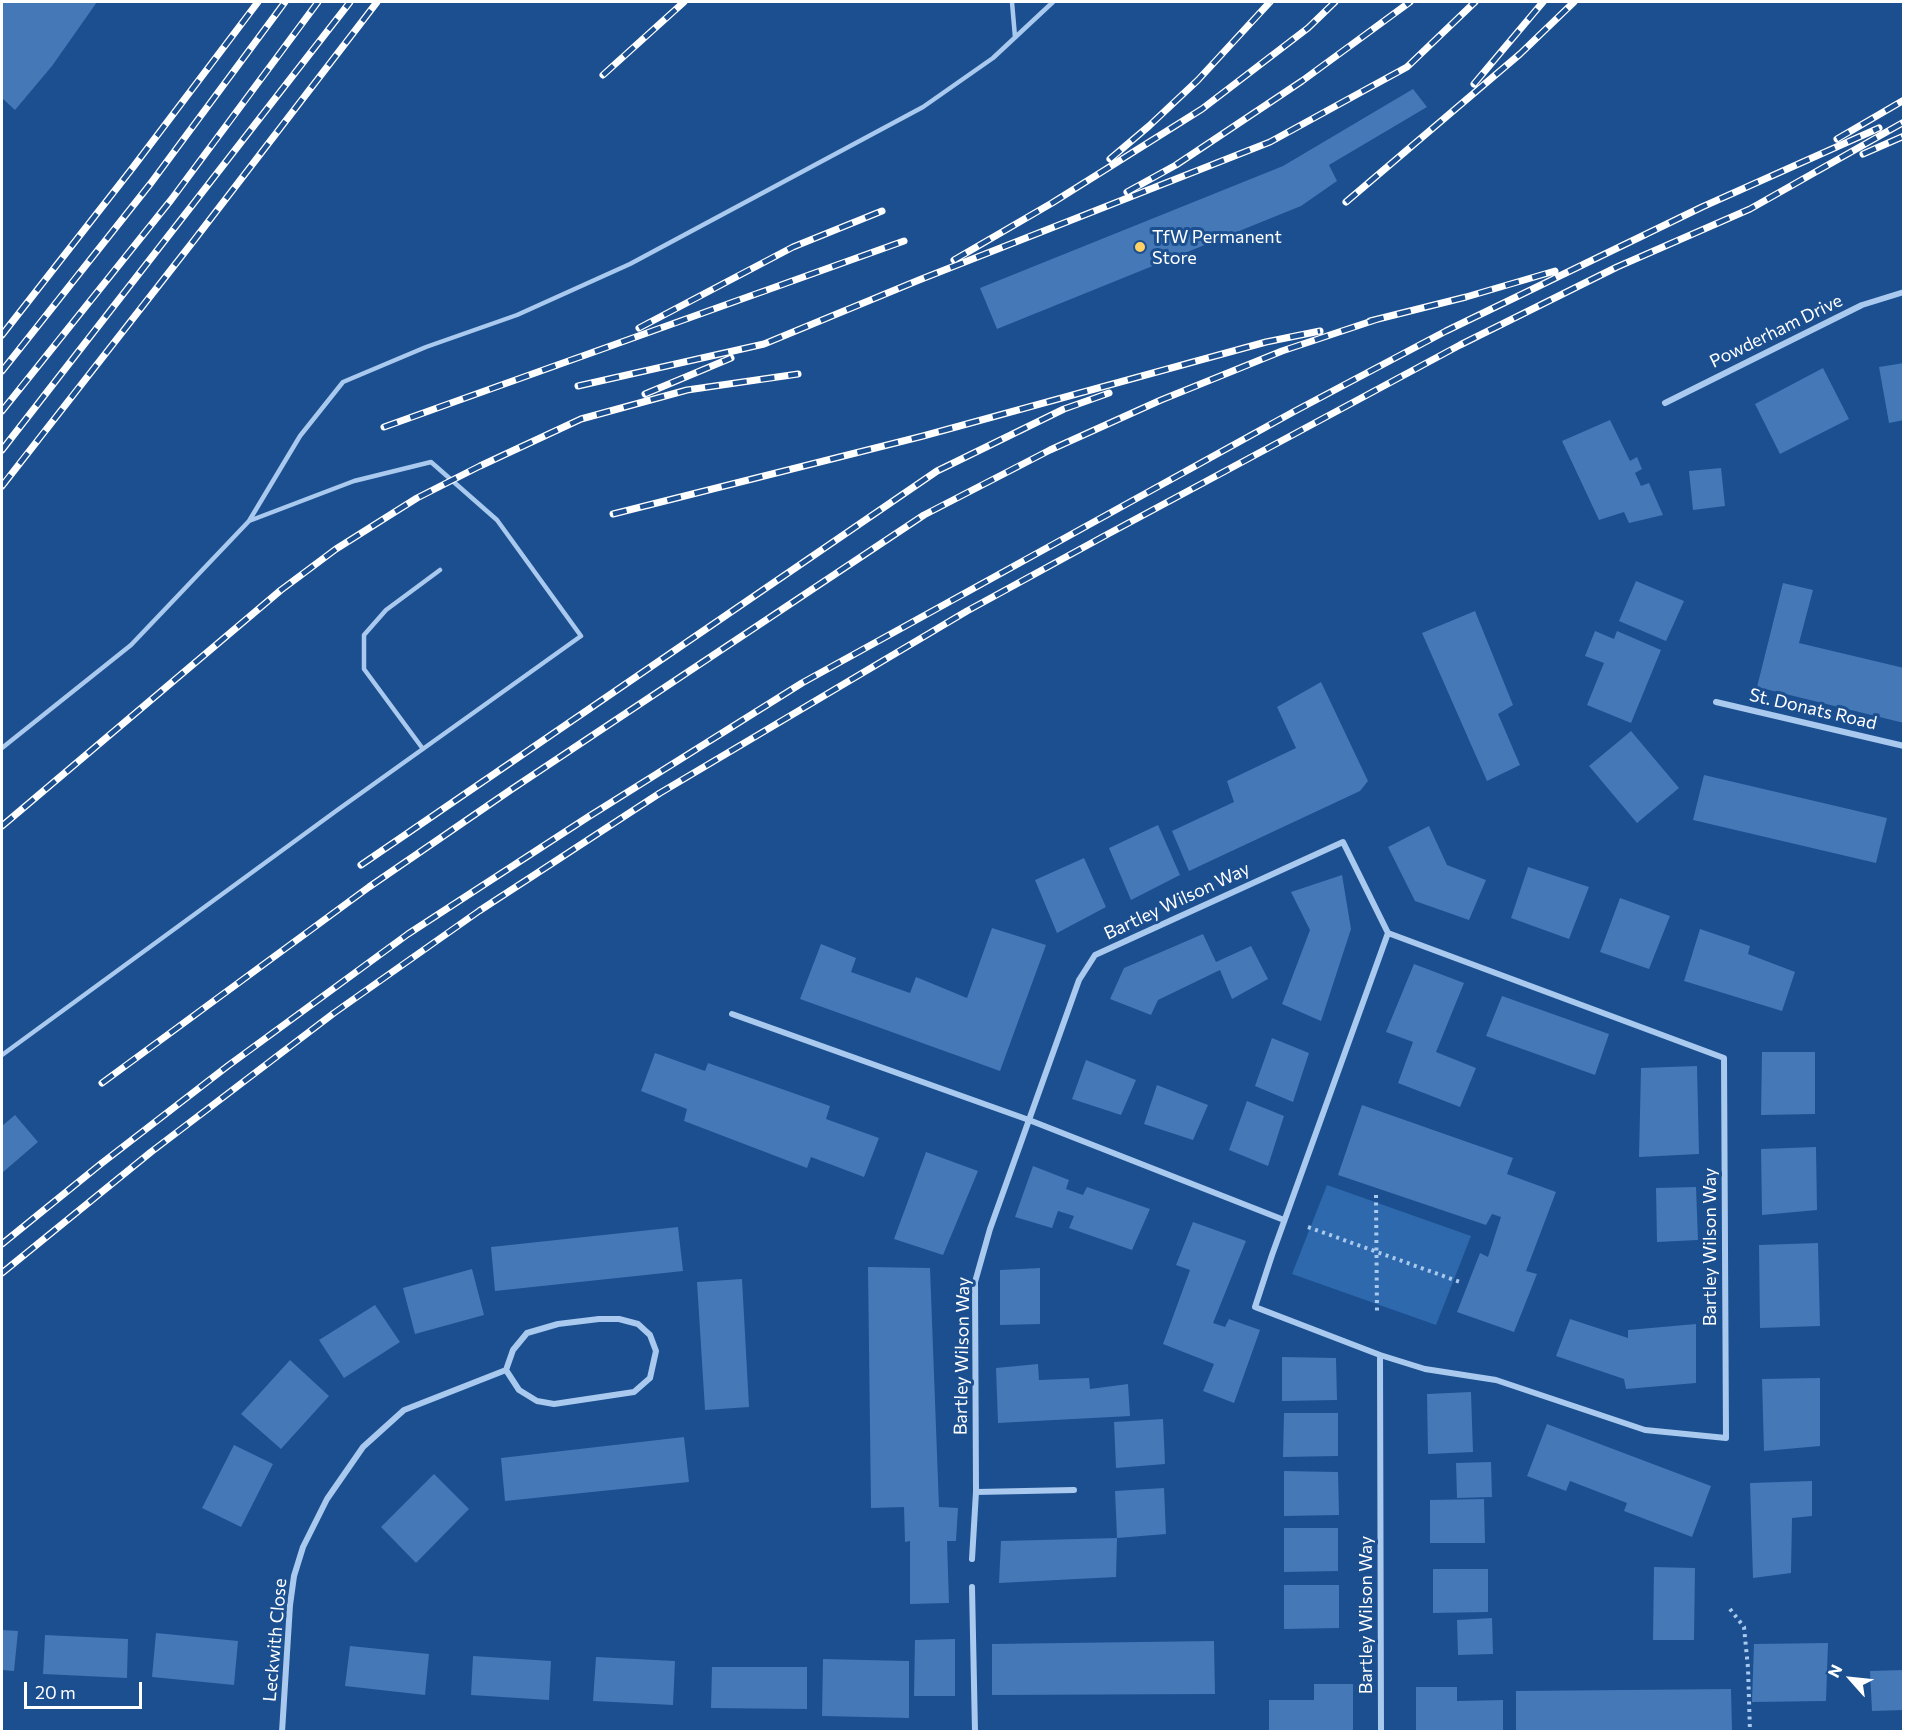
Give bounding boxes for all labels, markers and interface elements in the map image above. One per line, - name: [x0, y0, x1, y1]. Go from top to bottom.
- place label: TfW Permanent Store: [1152, 226, 1282, 268]
- marker: TfW Permanent Store: [1133, 240, 1147, 254]
- street label: Powderham Drive: [1706, 290, 1846, 372]
- street label: St. Donats Road: [1747, 684, 1879, 734]
- street label: Bartley Wilson Way: [1101, 858, 1253, 944]
- street label: Bartley Wilson Way: [1699, 1168, 1721, 1326]
- street label: Bartley Wilson Way: [950, 1277, 974, 1435]
- street label: Bartley Wilson Way: [1355, 1536, 1377, 1694]
- street label: Leckwith Close: [259, 1577, 291, 1703]
- north arrow: [1821, 1649, 1881, 1709]
- text: N: [1823, 1661, 1846, 1680]
- scale bar: [27, 1670, 146, 1708]
- text: 20 m: [35, 1681, 76, 1703]

